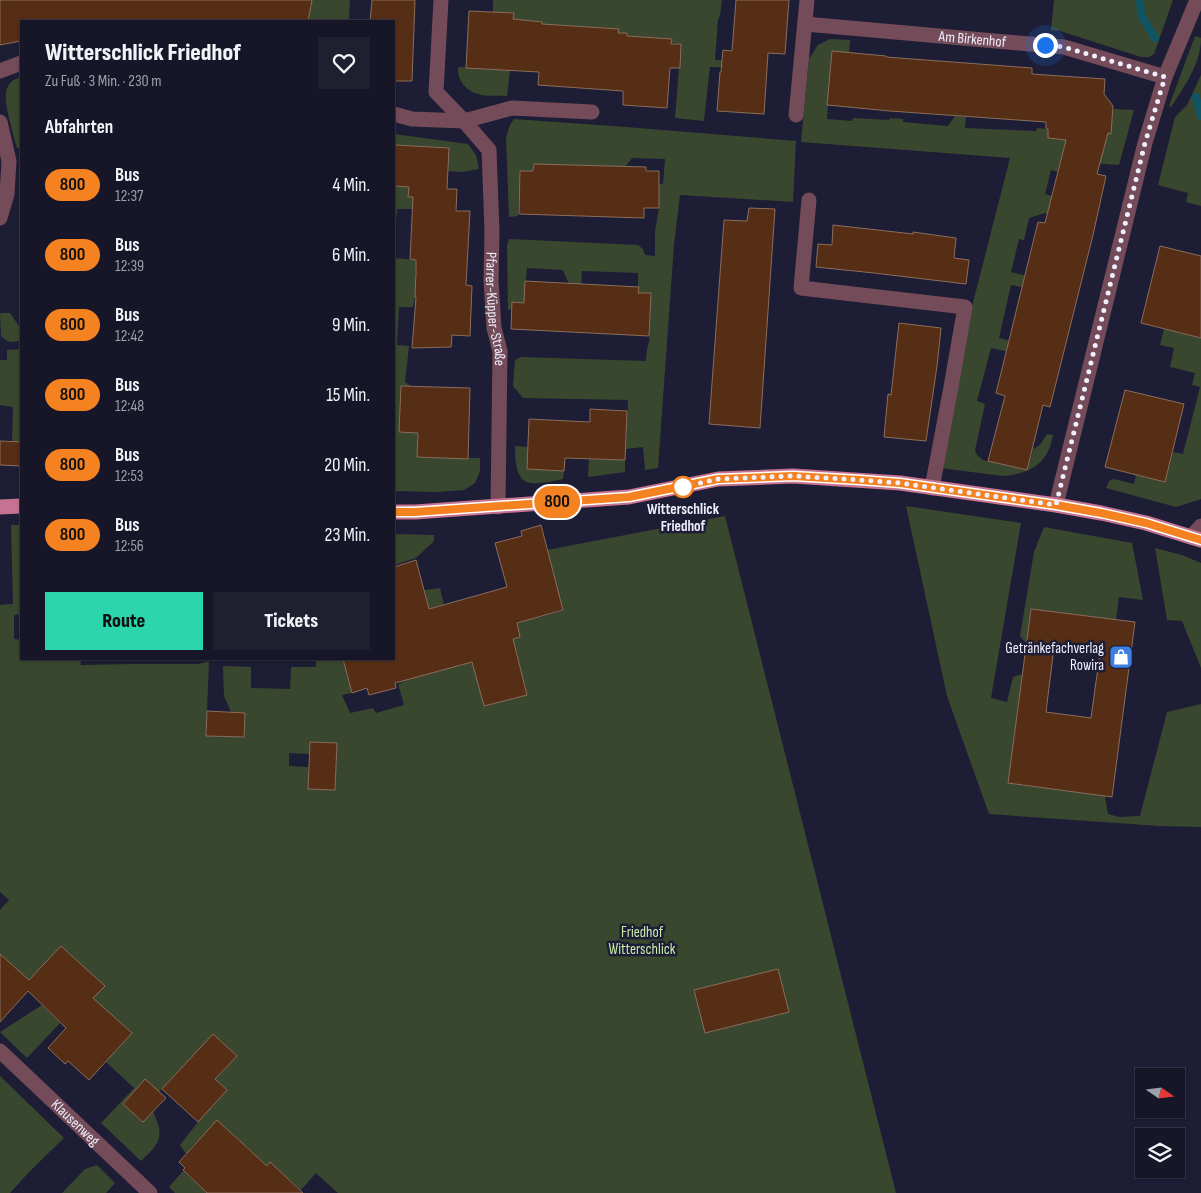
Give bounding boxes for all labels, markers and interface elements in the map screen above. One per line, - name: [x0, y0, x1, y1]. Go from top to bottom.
- street label: Am Birkenhof: [937, 27, 1007, 52]
- your location: [1033, 33, 1058, 58]
- button: heart: [318, 37, 370, 89]
- text: Witterschlick Friedhof: [45, 38, 241, 67]
- text: Zu Fuß · 3 Min. · 230 m: [45, 72, 162, 91]
- text: Abfahrten: [45, 116, 113, 139]
- text: Bus: [115, 164, 140, 187]
- text: 800: [60, 174, 85, 195]
- text: 4 Min.: [332, 174, 370, 197]
- text: 12:37: [115, 187, 144, 206]
- text: Bus: [115, 234, 140, 257]
- text: 800: [60, 244, 85, 265]
- text: 6 Min.: [332, 244, 370, 267]
- street label: Pfarrer-Küpper-Straße: [481, 252, 509, 366]
- text: 12:39: [115, 257, 144, 276]
- text: Bus: [115, 304, 140, 327]
- text: 800: [60, 314, 85, 335]
- text: 9 Min.: [332, 314, 370, 337]
- text: 12:42: [115, 327, 144, 346]
- text: Bus: [115, 374, 140, 397]
- text: 800: [60, 384, 85, 405]
- text: 15 Min.: [326, 384, 370, 407]
- text: 12:48: [115, 397, 144, 416]
- text: Bus: [115, 444, 140, 467]
- text: 800: [60, 454, 85, 475]
- text: 20 Min.: [324, 454, 370, 477]
- text: 12:53: [115, 467, 144, 486]
- marker: Witterschlick Friedhof: [672, 476, 694, 498]
- line badge: 800: [528, 486, 586, 518]
- text: 800: [544, 491, 570, 512]
- place label: Witterschlick Friedhof: [647, 500, 720, 536]
- text: Bus: [115, 514, 140, 537]
- text: 800: [60, 524, 85, 545]
- text: 23 Min.: [325, 524, 370, 547]
- text: 12:56: [115, 537, 144, 556]
- button: Route: [45, 592, 203, 650]
- button: Tickets: [213, 592, 370, 650]
- place label: Getränkefachverlag Rowira: [1005, 639, 1104, 675]
- shop icon: Getränkefachverlag Rowira: [1108, 644, 1134, 670]
- park label: Friedhof Witterschlick: [608, 923, 676, 959]
- north arrow: [1135, 1068, 1185, 1118]
- map controls: [1135, 1068, 1185, 1178]
- street label: Klausenweg: [47, 1095, 103, 1150]
- button: layers: [1135, 1128, 1185, 1178]

